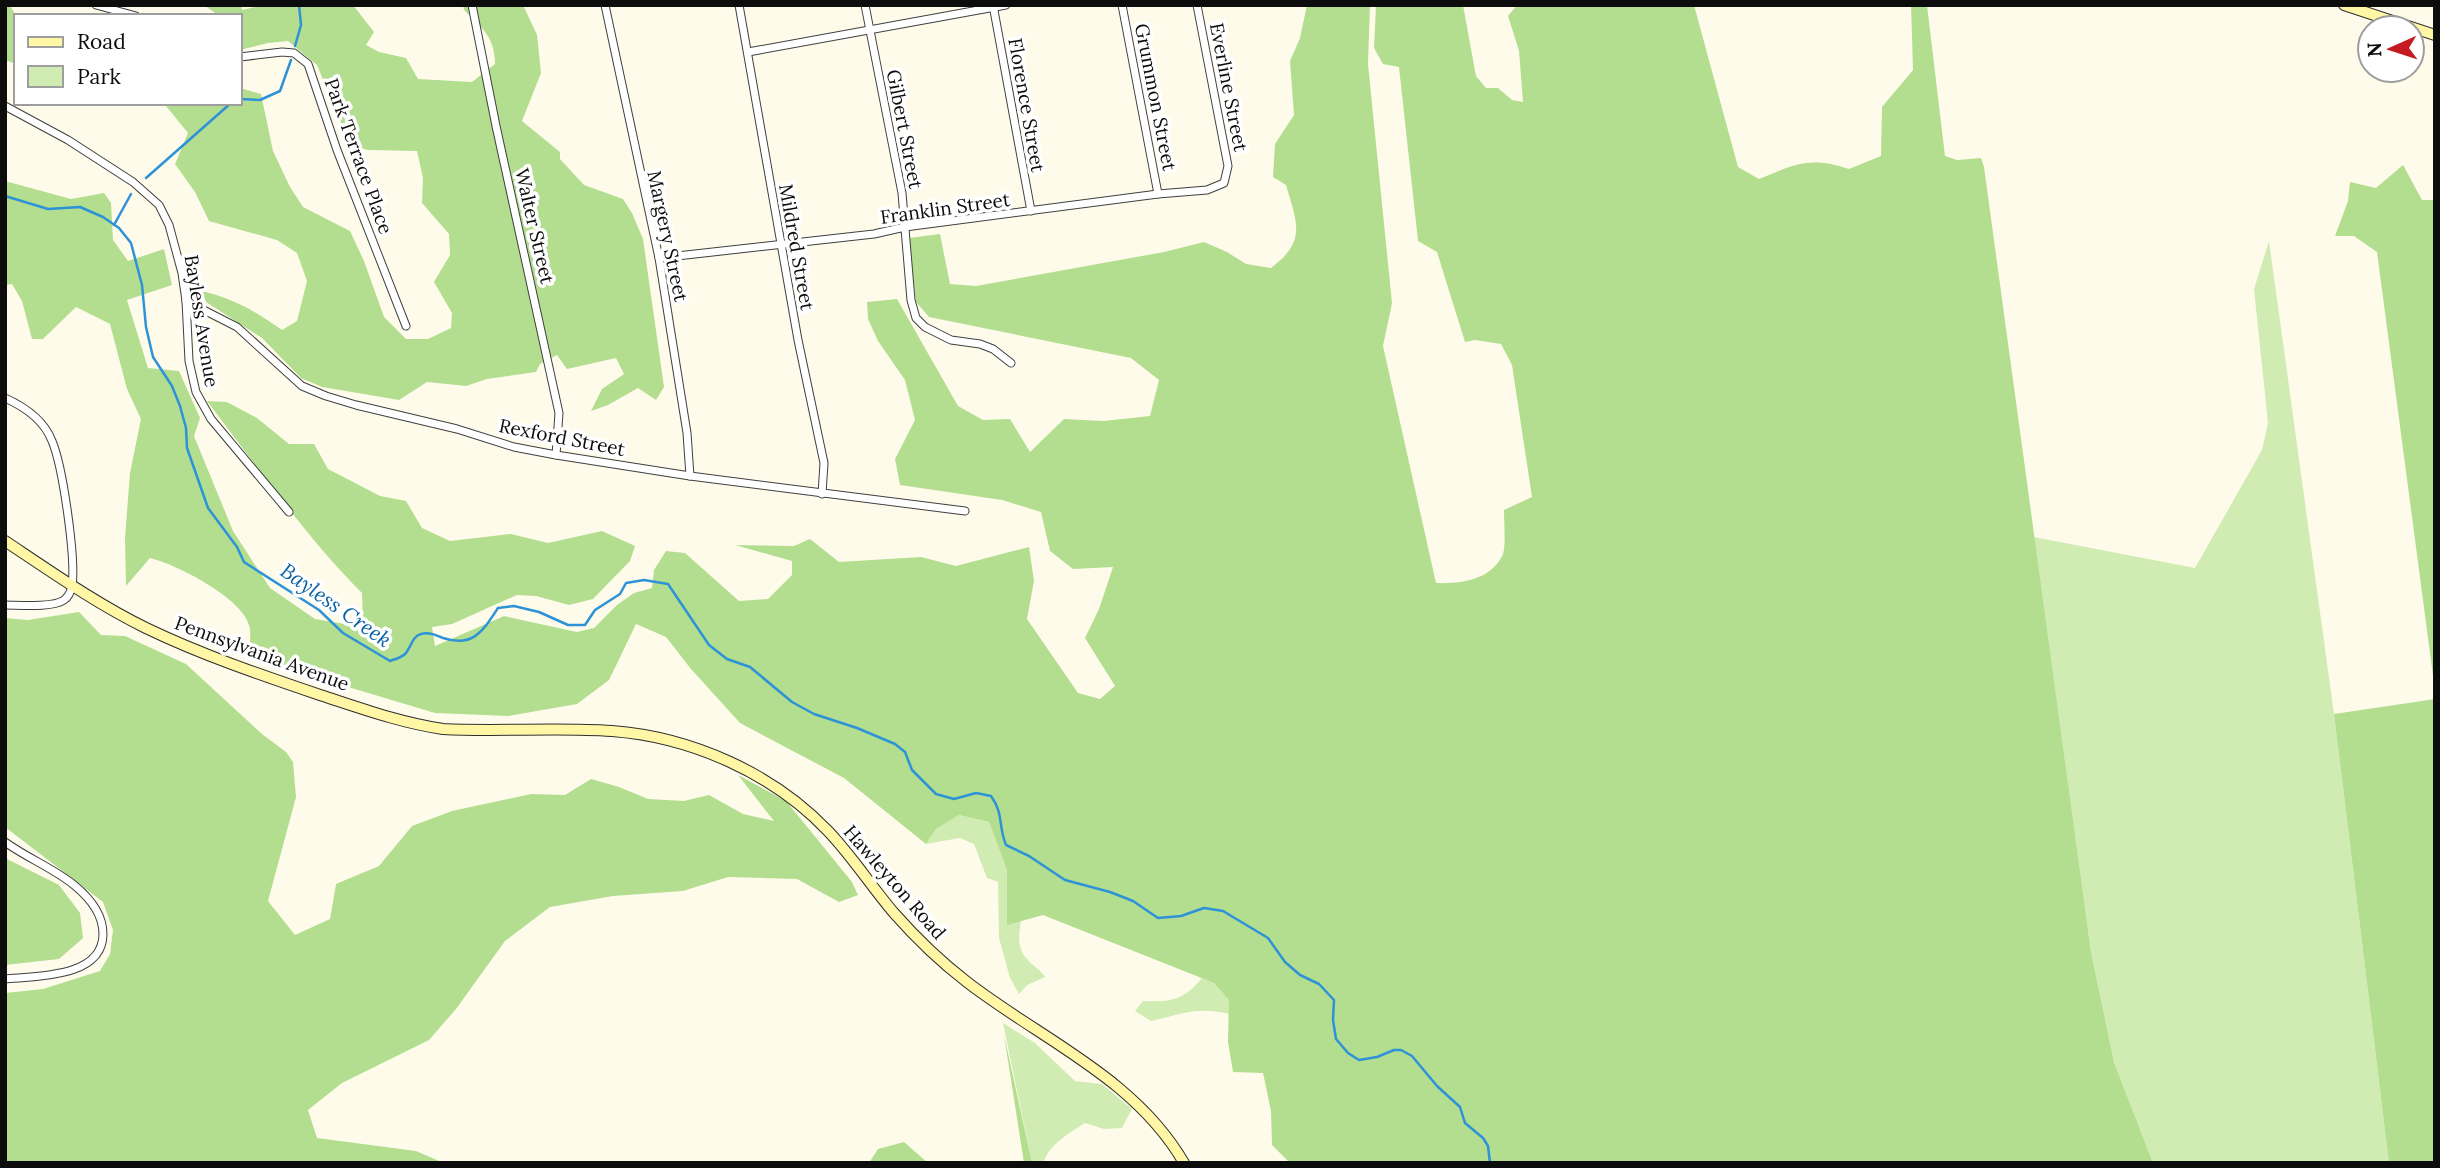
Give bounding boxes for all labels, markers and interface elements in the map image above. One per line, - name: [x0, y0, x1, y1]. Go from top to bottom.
- legend: [14, 14, 242, 105]
- north arrow: [2356, 14, 2426, 84]
- street label: Grummon Street: [1130, 21, 1182, 173]
- street label: Everline Street: [1205, 21, 1253, 154]
- text: Road: [77, 28, 126, 55]
- street label: Florence Street: [1003, 36, 1051, 175]
- text: N: [2362, 42, 2386, 58]
- text: Park: [77, 63, 121, 90]
- street label: Gilbert Street: [882, 67, 928, 191]
- street label: Park Terrace Place: [320, 75, 398, 237]
- street label: Walter Street: [510, 166, 560, 287]
- street label: Margery Street: [642, 168, 694, 304]
- street label: Mildred Street: [774, 182, 820, 313]
- street label: Franklin Street: [879, 187, 1012, 229]
- street label: Bayless Avenue: [180, 253, 224, 389]
- street label: Rexford Street: [497, 413, 628, 461]
- water label: Bayless Creek: [275, 557, 397, 653]
- street label: Pennsylvania Avenue: [171, 610, 353, 696]
- street label: Hawleyton Road: [839, 820, 951, 944]

